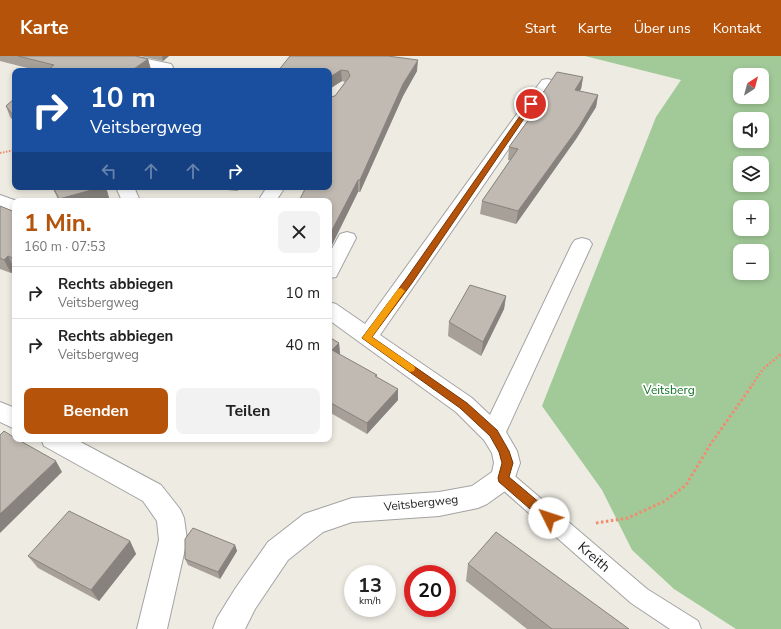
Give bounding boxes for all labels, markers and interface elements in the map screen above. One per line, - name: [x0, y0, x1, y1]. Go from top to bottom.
- text: Karte: [20, 15, 69, 41]
- text: Start: [525, 19, 556, 38]
- text: Karte: [578, 19, 612, 38]
- text: Über uns: [634, 19, 691, 38]
- text: Kontakt: [713, 19, 761, 38]
- north arrow: [733, 68, 769, 104]
- map controls: [733, 68, 769, 280]
- text: 10 m: [90, 79, 156, 117]
- icon: right: [24, 84, 76, 136]
- pin: [514, 87, 548, 121]
- icon: arrive: [520, 93, 542, 115]
- button: sound: [733, 112, 769, 148]
- text: Veitsbergweg: [90, 115, 202, 139]
- button: layers: [733, 156, 769, 192]
- icon: left: [98, 160, 120, 182]
- icon: ahead: [140, 160, 162, 182]
- icon: ahead: [182, 160, 204, 182]
- icon: right: [224, 160, 246, 182]
- button: +: [733, 200, 769, 236]
- text: 1 Min.: [24, 207, 92, 239]
- button: close: [278, 211, 320, 253]
- text: 160 m · 07:53: [24, 238, 106, 256]
- button: −: [733, 244, 769, 280]
- text: Rechts abbiegen: [58, 274, 173, 294]
- icon: right: [24, 282, 46, 304]
- text: 10 m: [285, 283, 320, 303]
- text: Veitsbergweg: [58, 294, 139, 312]
- text: Rechts abbiegen: [58, 326, 173, 346]
- icon: right: [24, 334, 46, 356]
- text: 40 m: [285, 335, 320, 355]
- text: Veitsbergweg: [58, 346, 139, 364]
- park label: Veitsberg: [642, 382, 695, 398]
- button: Beenden: [24, 388, 168, 434]
- button: Teilen: [176, 388, 320, 434]
- street label: Veitsbergweg: [382, 491, 459, 515]
- position arrow: [528, 497, 570, 539]
- street label: Kreith: [574, 538, 614, 576]
- speed limit sign: 20: [404, 565, 456, 617]
- text: 13: [358, 572, 382, 599]
- text: km/h: [359, 594, 381, 608]

